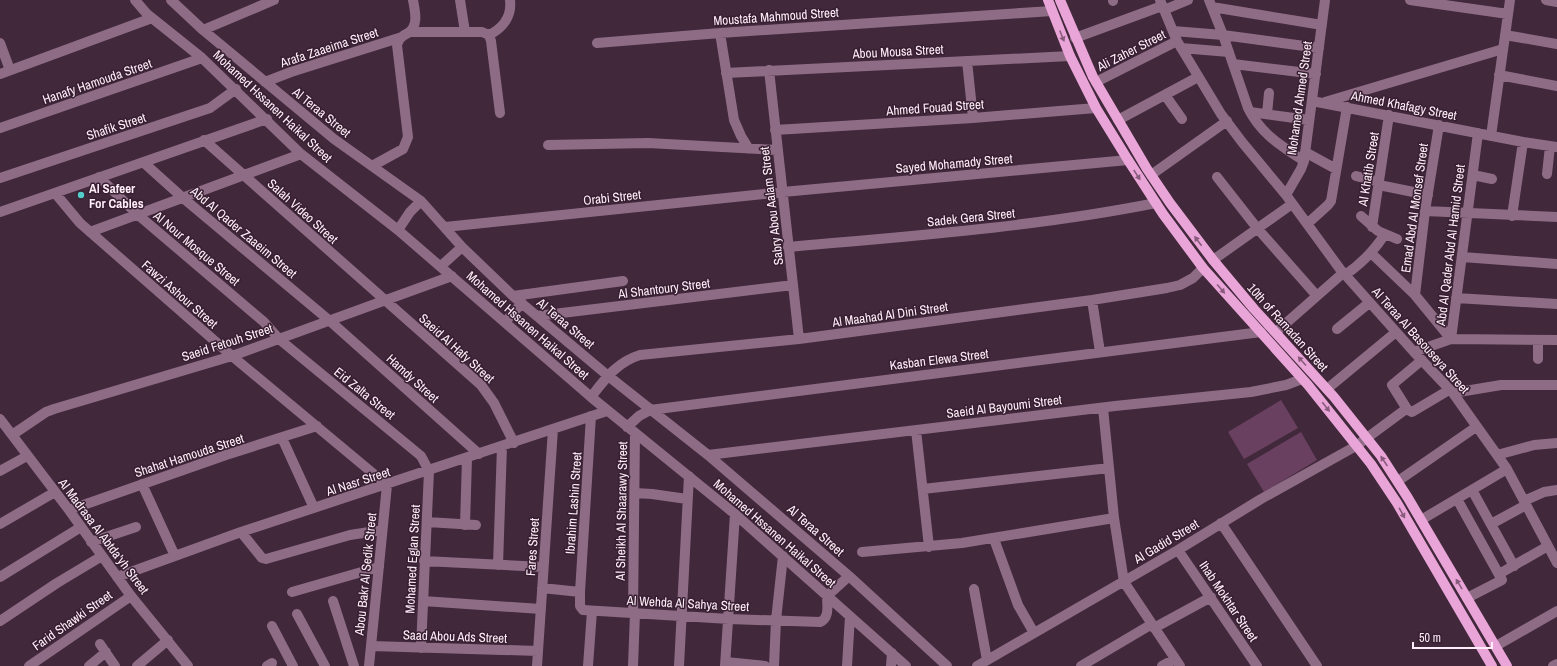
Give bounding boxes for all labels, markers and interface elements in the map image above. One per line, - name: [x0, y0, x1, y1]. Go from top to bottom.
- street label: Moustafa Mahmoud Street: [713, 4, 839, 29]
- street label: Arafa Zaaeima Street: [277, 24, 380, 72]
- street label: Ali Zaher Street: [1093, 26, 1168, 75]
- one-way arrow: [1059, 31, 1065, 42]
- street label: Mohamed Ahmed Street: [1283, 40, 1316, 156]
- street label: Abou Mousa Street: [851, 41, 944, 62]
- street label: Mohamed Hssanen Haikal Street: [209, 47, 336, 166]
- street label: Hanafy Hamouda Street: [40, 55, 154, 108]
- street label: Al Teraa Street: [288, 83, 354, 141]
- street label: Ahmed Khafagy Street: [1349, 87, 1458, 124]
- street label: Ahmed Fouad Street: [885, 96, 984, 119]
- street label: Shafik Street: [84, 109, 148, 144]
- street label: Al Khatib Street: [1354, 131, 1383, 208]
- street label: Emad Abd Al Monsef Street: [1397, 142, 1432, 274]
- street label: Sabry Abou Aalam Street: [756, 146, 787, 266]
- street label: Sayed Mohamady Street: [895, 150, 1013, 177]
- street label: Abd Al Qader Abd Al Hamid Street: [1432, 163, 1469, 328]
- one-way arrow: [1134, 169, 1141, 181]
- street label: Salah Video Street: [264, 175, 342, 248]
- place label: Al Safeer For Cables: [89, 180, 144, 212]
- street label: Abd Al Qader Zaaeim Street: [186, 182, 300, 282]
- street label: Orabi Street: [582, 186, 642, 209]
- marker: Al Safeer For Cables: [76, 190, 86, 200]
- street label: Sadek Gera Street: [926, 204, 1016, 231]
- street label: Al Nour Mosque Street: [149, 207, 243, 290]
- one-way arrow: [1194, 236, 1203, 247]
- street label: Fawzi Ashour Street: [138, 257, 221, 332]
- street label: Mohamed Hssanen Haikal Street: [463, 267, 593, 383]
- street label: Al Shantoury Street: [616, 274, 711, 303]
- street label: 10th of Ramadan Street: [1243, 280, 1332, 375]
- street label: Al Teraa Al Basouseya Street: [1368, 283, 1473, 397]
- one-way arrow: [1217, 284, 1226, 294]
- street label: Al Teraa Street: [533, 294, 598, 353]
- street label: Al Maahad Al Dini Street: [830, 298, 949, 331]
- street label: Saeid Al Hafy Street: [415, 310, 498, 387]
- street label: Saeid Fetouh Street: [179, 320, 275, 365]
- street label: Kasban Elewa Street: [889, 345, 990, 374]
- street label: Hamdy Street: [383, 350, 443, 407]
- one-way arrow: [1297, 355, 1306, 366]
- street label: Eid Zalta Street: [331, 363, 399, 423]
- street label: Saeid Al Bayoumi Street: [945, 391, 1063, 422]
- one-way arrow: [1322, 402, 1330, 413]
- street label: Shahat Hamouda Street: [132, 430, 246, 481]
- street label: Al Sheikh Al Shaarawy Street: [612, 441, 631, 582]
- street label: Ibrahim Lashin Street: [561, 451, 586, 555]
- one-way arrow: [1381, 455, 1388, 467]
- street label: Al Nasr Street: [323, 463, 392, 500]
- street label: Al Madrasa Al Abtda'yh Street: [54, 474, 153, 598]
- street label: Mohamed Hssanen Haikal Street: [710, 475, 840, 591]
- street label: Al Teraa Street: [783, 500, 848, 560]
- street label: Mohamed Eglan Street: [401, 504, 424, 614]
- one-way arrow: [1399, 507, 1406, 518]
- street label: Abou Bakr Al Sedik Street: [350, 512, 380, 637]
- street label: Al Gadid Street: [1130, 515, 1202, 568]
- street label: Fares Street: [522, 517, 543, 577]
- street label: Ihab Mokhtar Street: [1195, 558, 1262, 645]
- one-way arrow: [1455, 579, 1463, 589]
- street label: Farid Shawki Street: [29, 587, 116, 654]
- street label: Al Wehda Al Sahya Street: [625, 592, 750, 615]
- scale bar: [1413, 624, 1492, 650]
- street label: Saad Abou Ads Street: [403, 626, 507, 647]
- text: 50 m: [1419, 630, 1441, 646]

